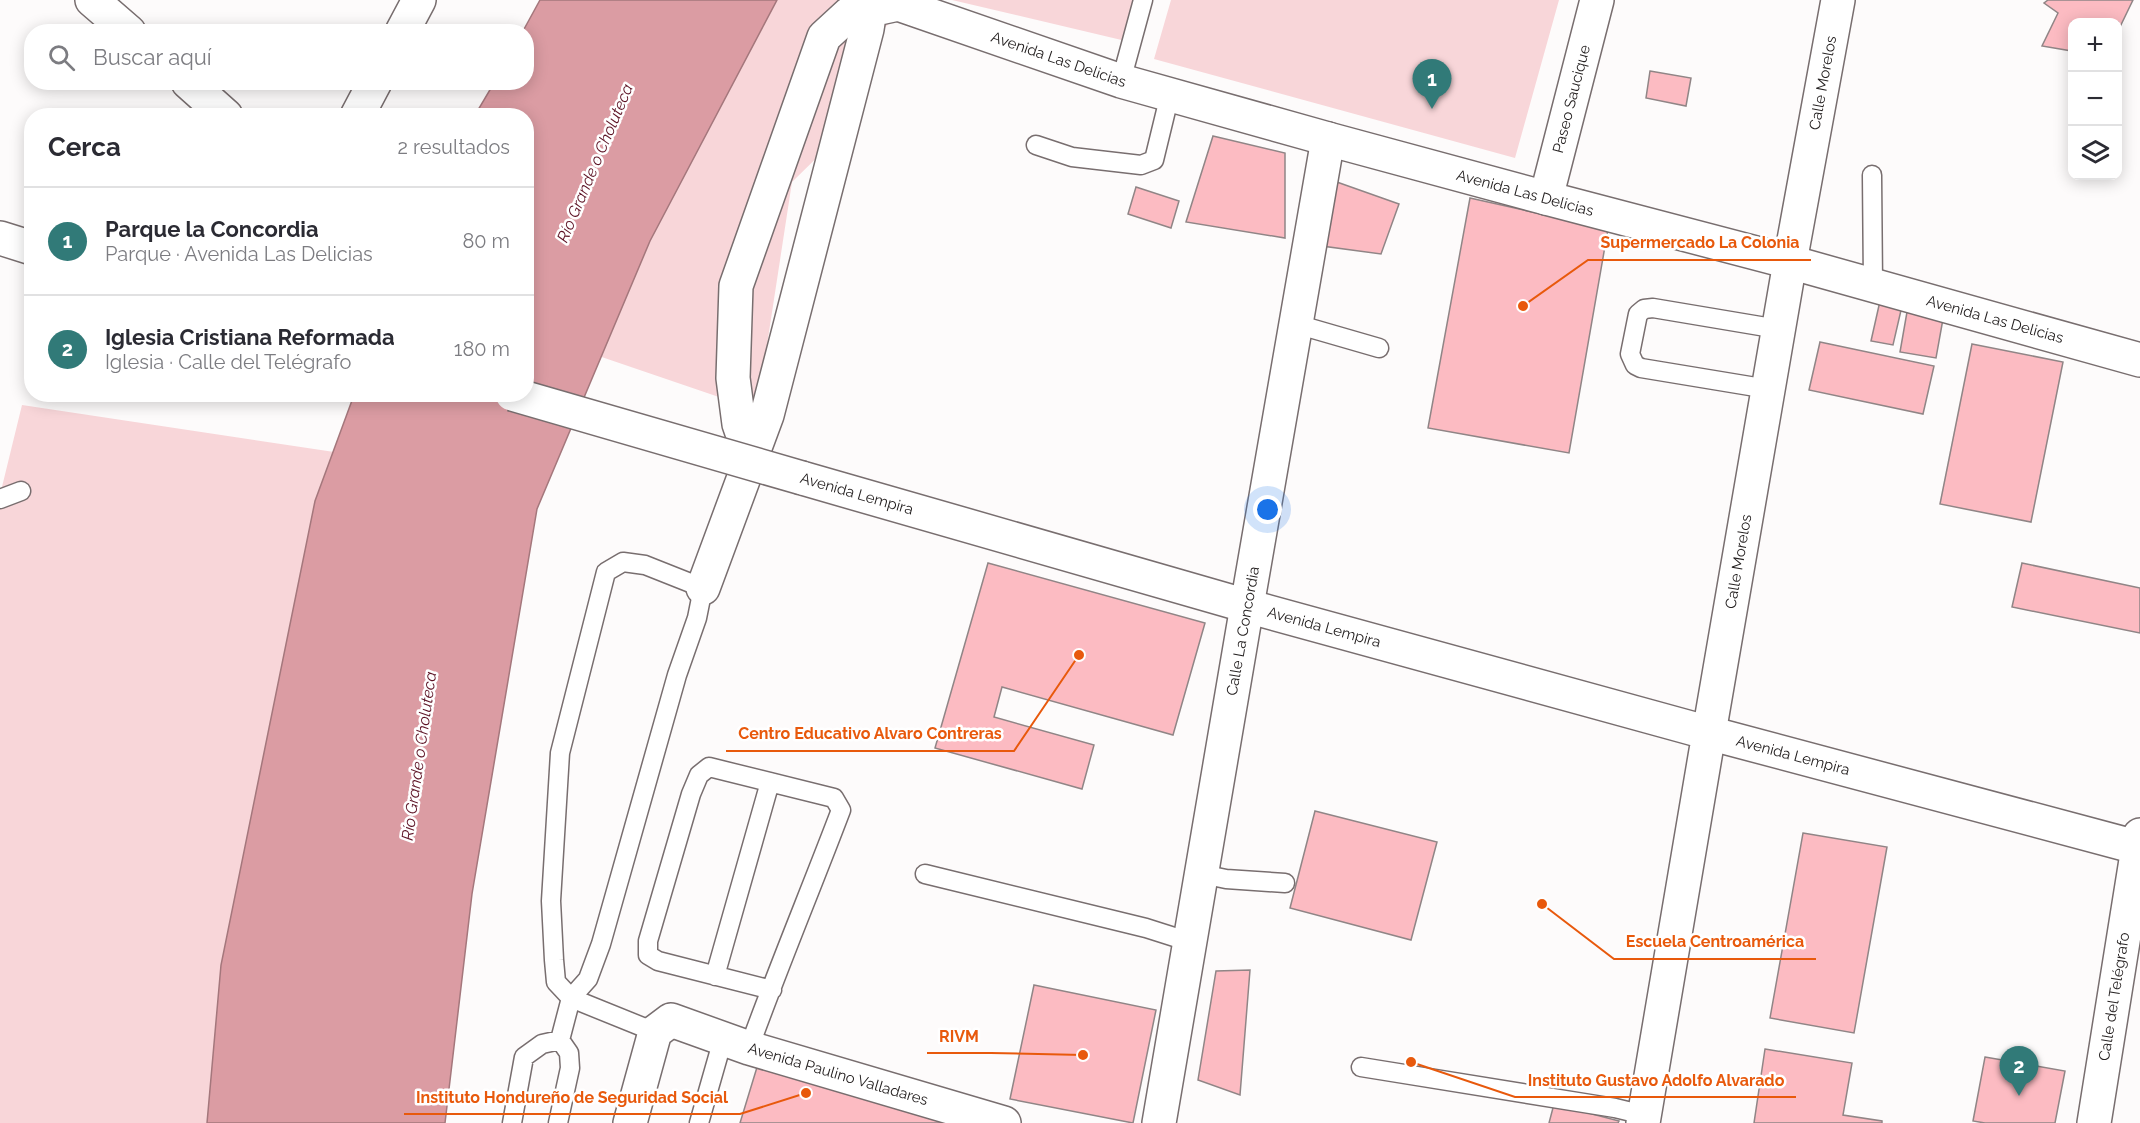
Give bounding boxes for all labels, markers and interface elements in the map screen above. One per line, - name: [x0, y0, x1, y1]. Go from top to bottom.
- map controls: [2068, 18, 2122, 180]
- button: +: [2068, 18, 2122, 72]
- search box: [24, 24, 534, 90]
- street label: Avenida Las Delicias: [989, 28, 1128, 91]
- street label: Calle Morelos: [1805, 34, 1840, 131]
- icon: search: [45, 41, 78, 74]
- street label: Paseo Saucique: [1549, 43, 1594, 155]
- text: Buscar aquí: [93, 44, 212, 70]
- pin: 1: [1412, 60, 1452, 109]
- button: −: [2068, 72, 2122, 126]
- water label: Río Grande o Choluteca: [553, 81, 637, 245]
- button: layers: [2068, 126, 2122, 180]
- text: Cerca: [48, 132, 121, 162]
- text: 2 resultados: [397, 135, 510, 159]
- street label: Avenida Las Delicias: [1454, 166, 1596, 220]
- text: Parque la Concordia: [105, 216, 319, 242]
- callout: Supermercado La Colonia: [1588, 226, 1811, 260]
- text: 1: [63, 229, 72, 253]
- text: 80 m: [462, 229, 510, 253]
- text: Supermercado La Colonia: [1601, 233, 1799, 252]
- text: Parque · Avenida Las Delicias: [105, 242, 373, 266]
- street label: Avenida Las Delicias: [1924, 292, 2065, 347]
- text: Iglesia Cristiana Reformada: [105, 324, 395, 350]
- text: 2: [62, 337, 73, 361]
- text: 180 m: [454, 337, 510, 361]
- text: Iglesia · Calle del Telégrafo: [105, 350, 351, 374]
- street label: Avenida Lempira: [798, 469, 915, 519]
- your location: [1253, 495, 1282, 524]
- street label: Calle Morelos: [1722, 513, 1755, 610]
- street label: Calle La Concordia: [1223, 565, 1263, 697]
- street label: Avenida Lempira: [1265, 603, 1383, 651]
- water label: Río Grande o Choluteca: [398, 670, 440, 841]
- callout: Centro Educativo Alvaro Contreras: [726, 717, 1014, 751]
- text: Centro Educativo Alvaro Contreras: [738, 724, 1002, 743]
- street label: Avenida Lempira: [1734, 732, 1852, 779]
- callout: Escuela Centroamérica: [1614, 925, 1816, 959]
- street label: Calle del Telégrafo: [2095, 931, 2133, 1062]
- text: Escuela Centroamérica: [1626, 932, 1804, 951]
- callout: RIVM: [927, 1019, 991, 1053]
- text: RIVM: [939, 1027, 979, 1046]
- street label: Avenida Paulino Valladares: [746, 1039, 930, 1109]
- pin: 2: [2000, 1046, 2038, 1096]
- callout: Instituto Gustavo Adolfo Alvarado: [1515, 1063, 1796, 1097]
- text: Instituto Gustavo Adolfo Alvarado: [1528, 1071, 1785, 1090]
- callout: Instituto Hondureño de Seguridad Social: [404, 1080, 740, 1114]
- text: Instituto Hondureño de Seguridad Social: [416, 1088, 729, 1107]

